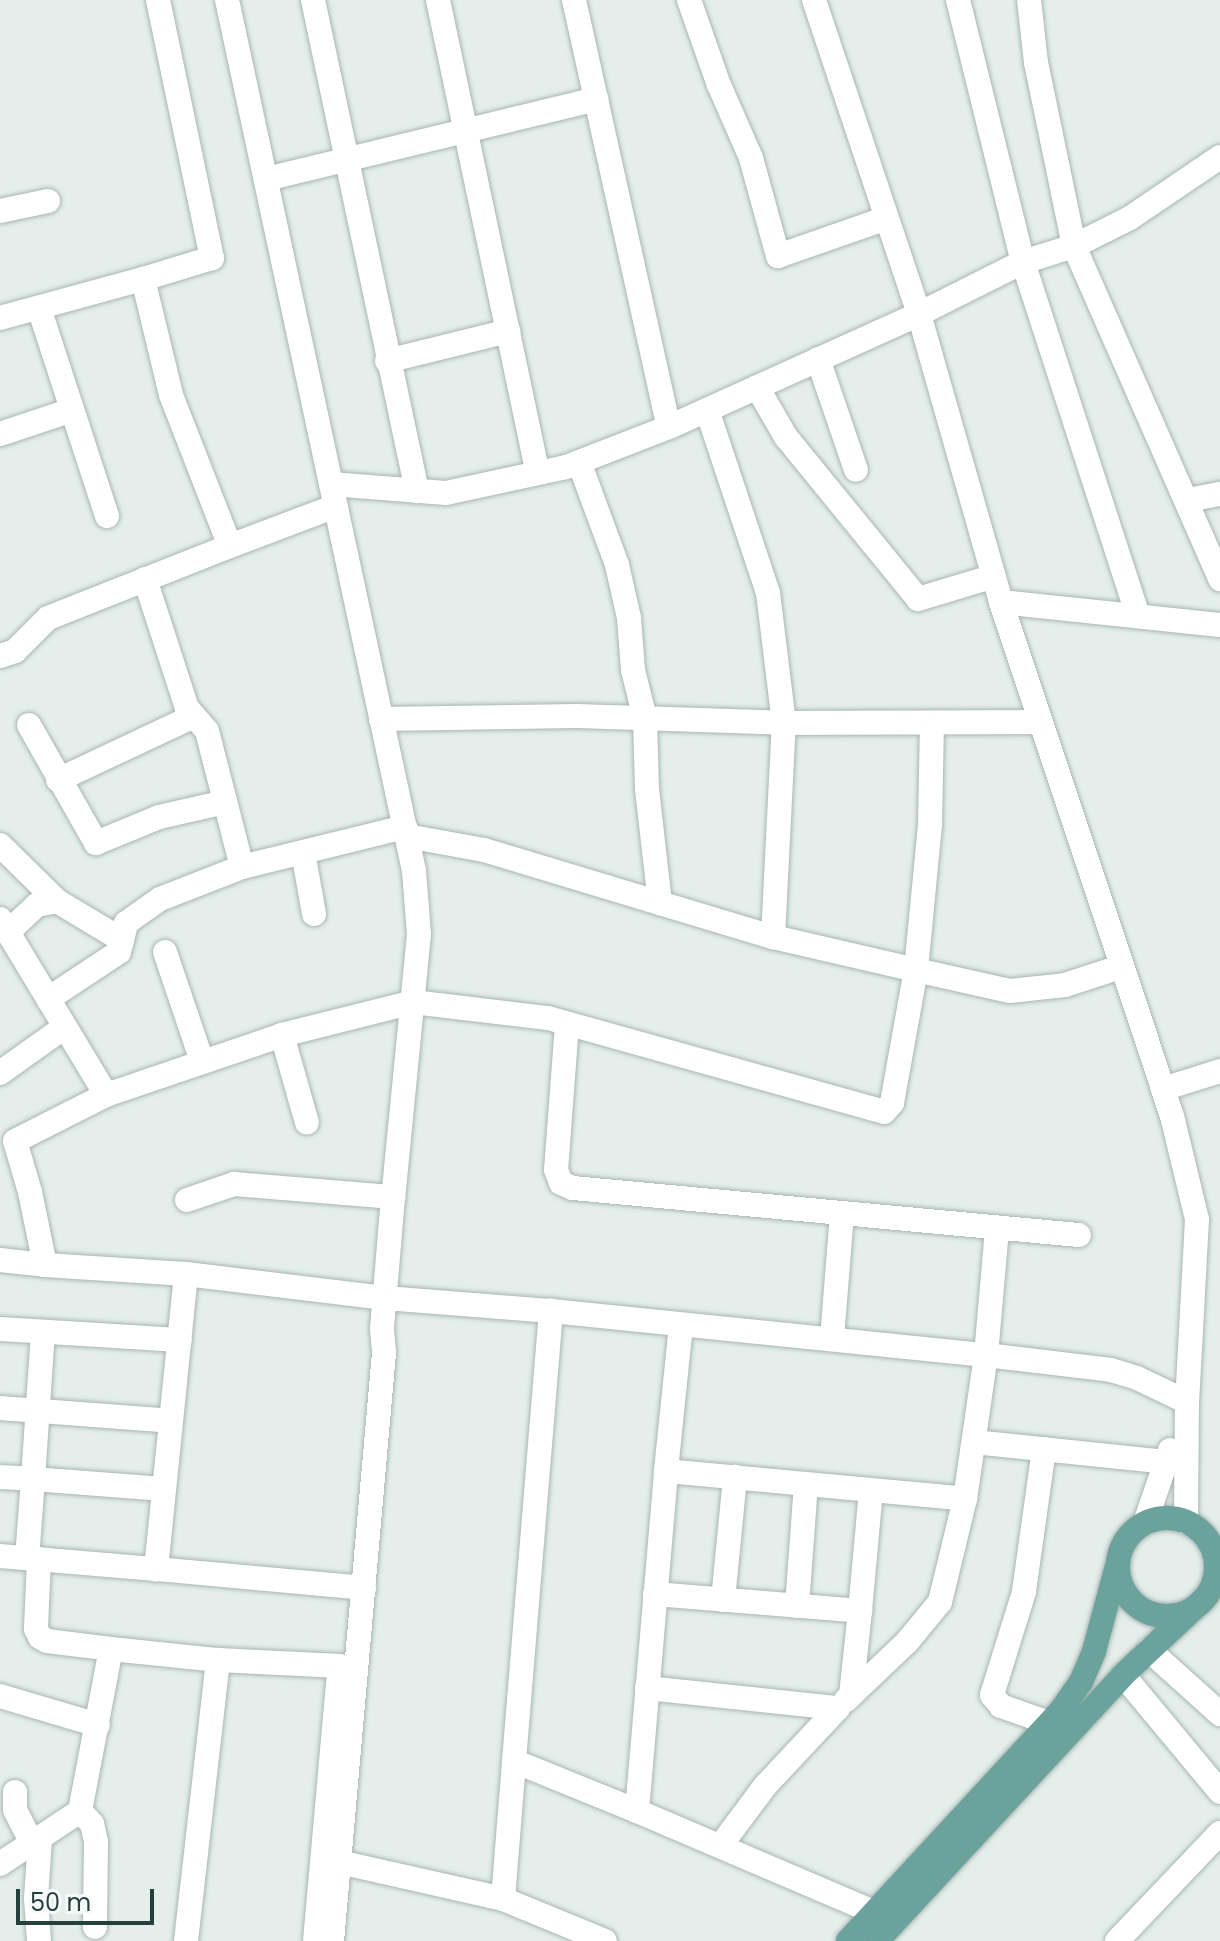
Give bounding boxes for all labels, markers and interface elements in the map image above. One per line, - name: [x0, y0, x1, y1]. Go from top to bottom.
- scale bar: [20, 1873, 158, 1923]
- text: 50 m: [30, 1886, 91, 1919]

